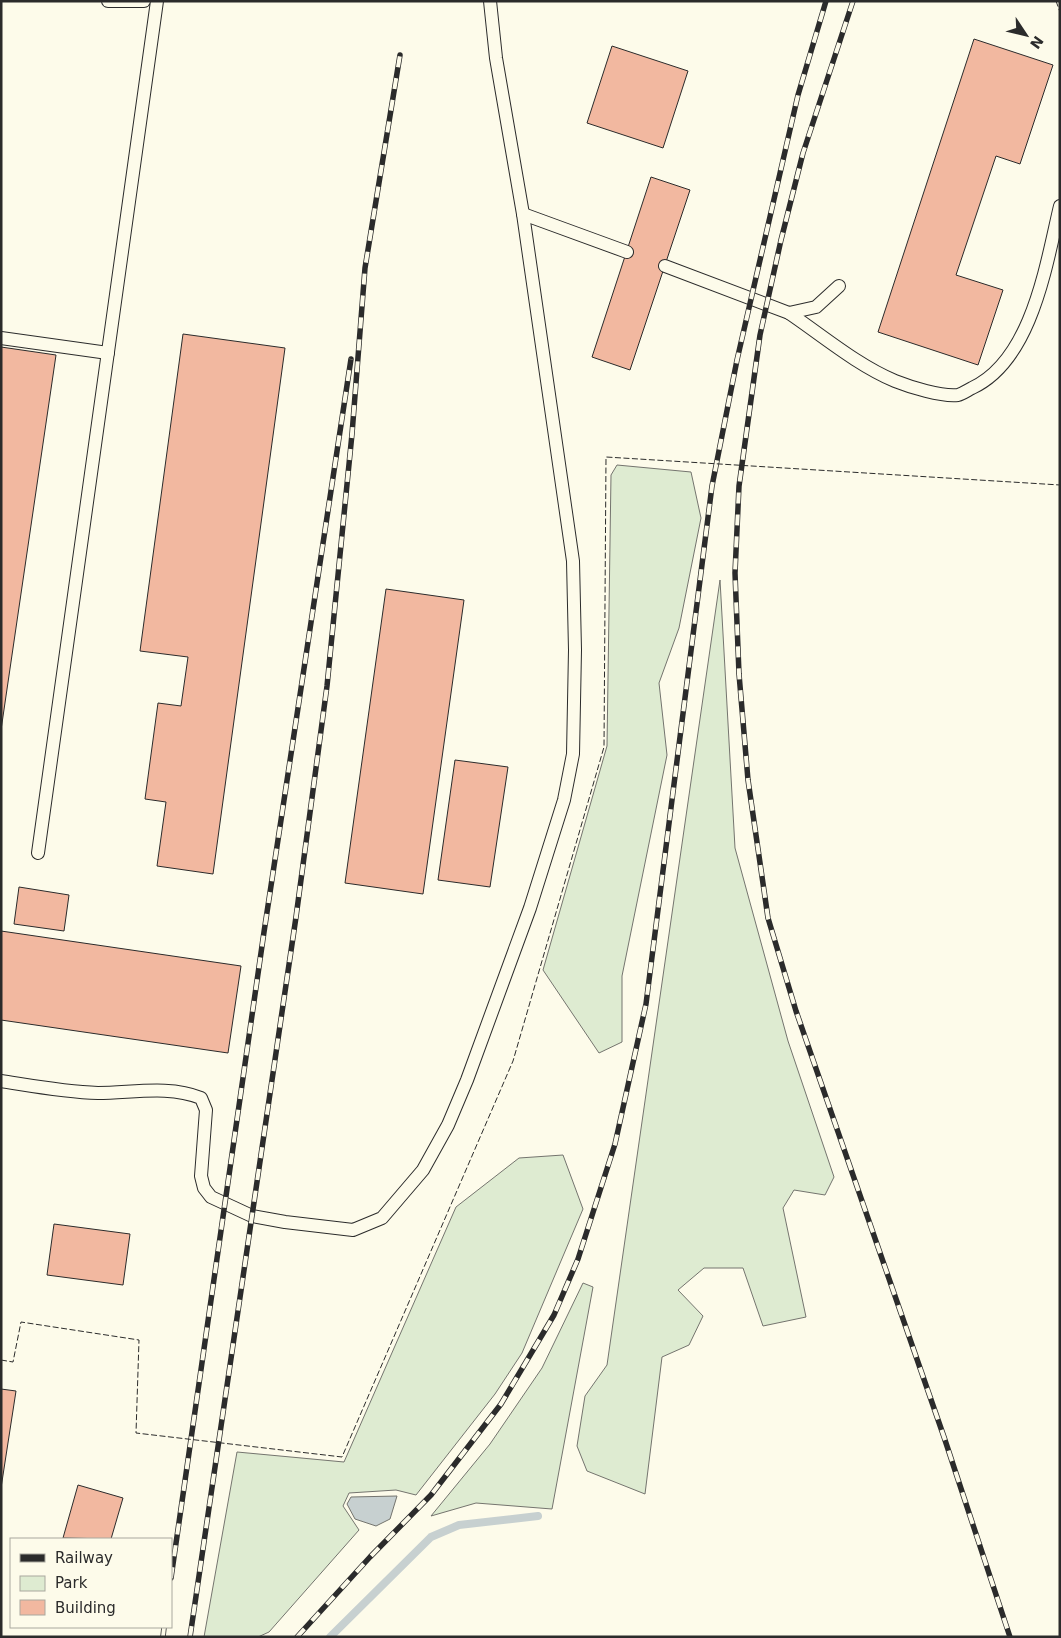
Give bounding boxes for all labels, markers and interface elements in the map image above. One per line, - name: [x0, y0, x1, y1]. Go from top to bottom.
- north arrow: [1001, 10, 1051, 60]
- text: N: [1027, 33, 1047, 52]
- legend: [10, 1538, 172, 1628]
- text: Railway: [55, 1549, 113, 1567]
- text: Park: [55, 1574, 88, 1592]
- text: Building: [55, 1599, 116, 1617]

